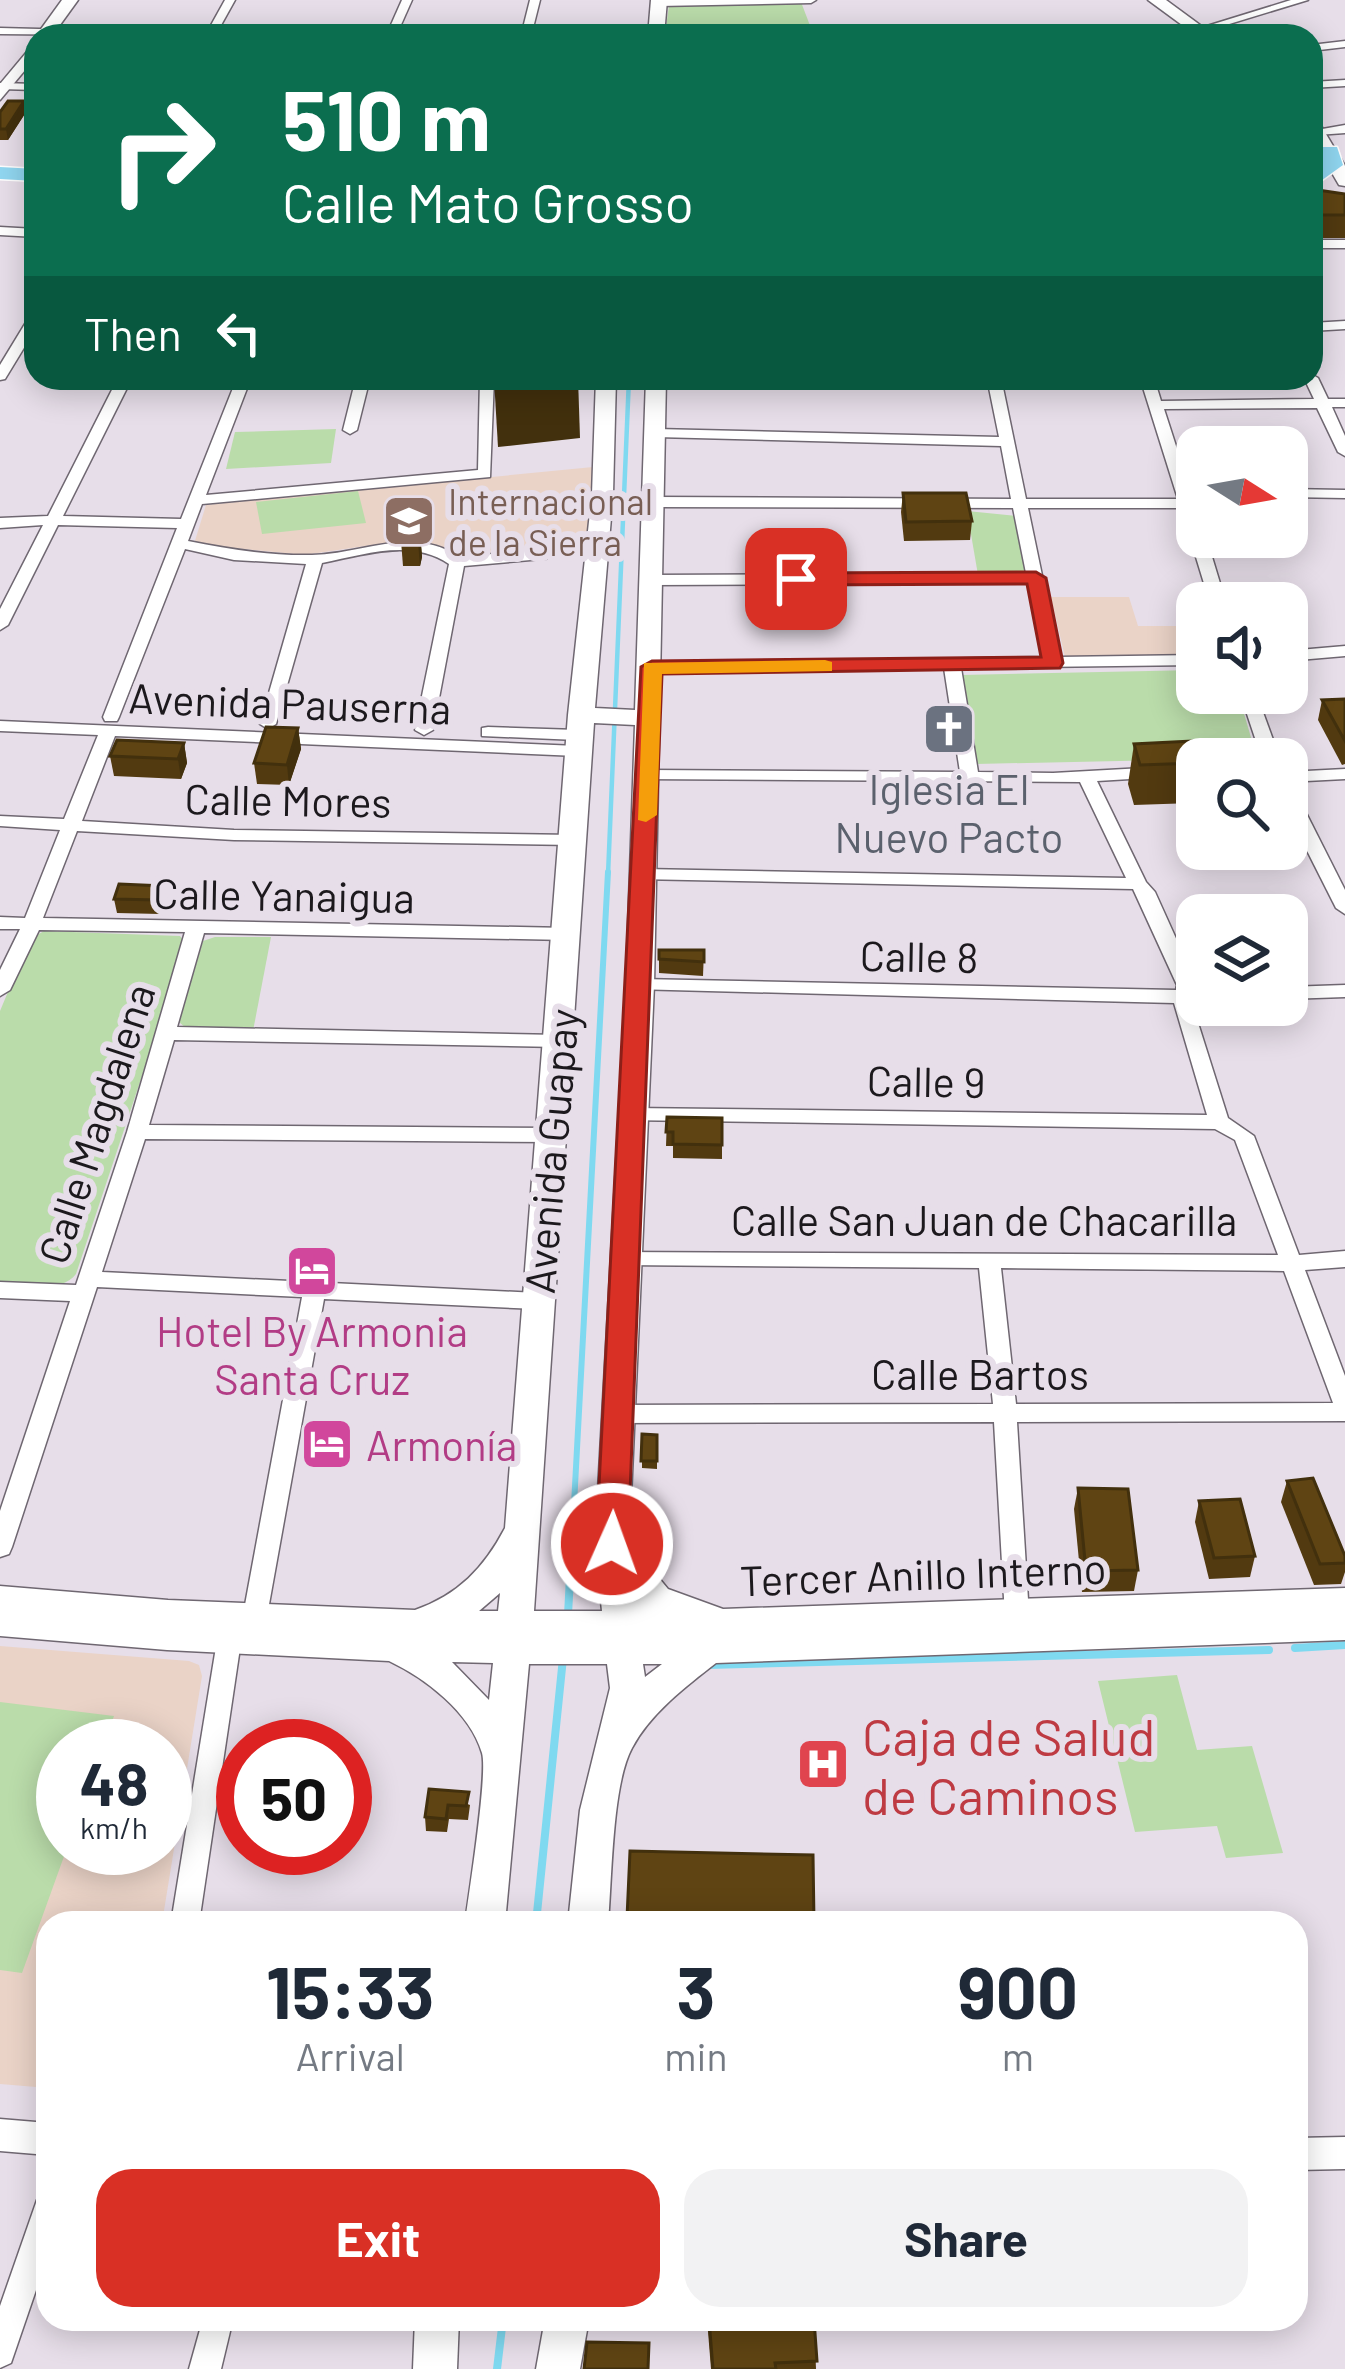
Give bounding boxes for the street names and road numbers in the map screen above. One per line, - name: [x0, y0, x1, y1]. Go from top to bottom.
- street label: Avenida Pauserna: [128, 671, 452, 733]
- street label: Calle Mores: [184, 772, 392, 826]
- street label: Calle Yanaigua: [153, 867, 415, 922]
- street label: Calle 8: [859, 929, 979, 981]
- street label: Calle Magdalena: [26, 977, 165, 1270]
- street label: Avenida Guapay: [513, 1007, 588, 1296]
- street label: Calle 9: [866, 1054, 986, 1106]
- street label: Calle San Juan de Chacarilla: [731, 1194, 1237, 1244]
- street label: Calle Bartos: [871, 1348, 1089, 1398]
- street label: Tercer Anillo Interno: [739, 1542, 1107, 1604]

